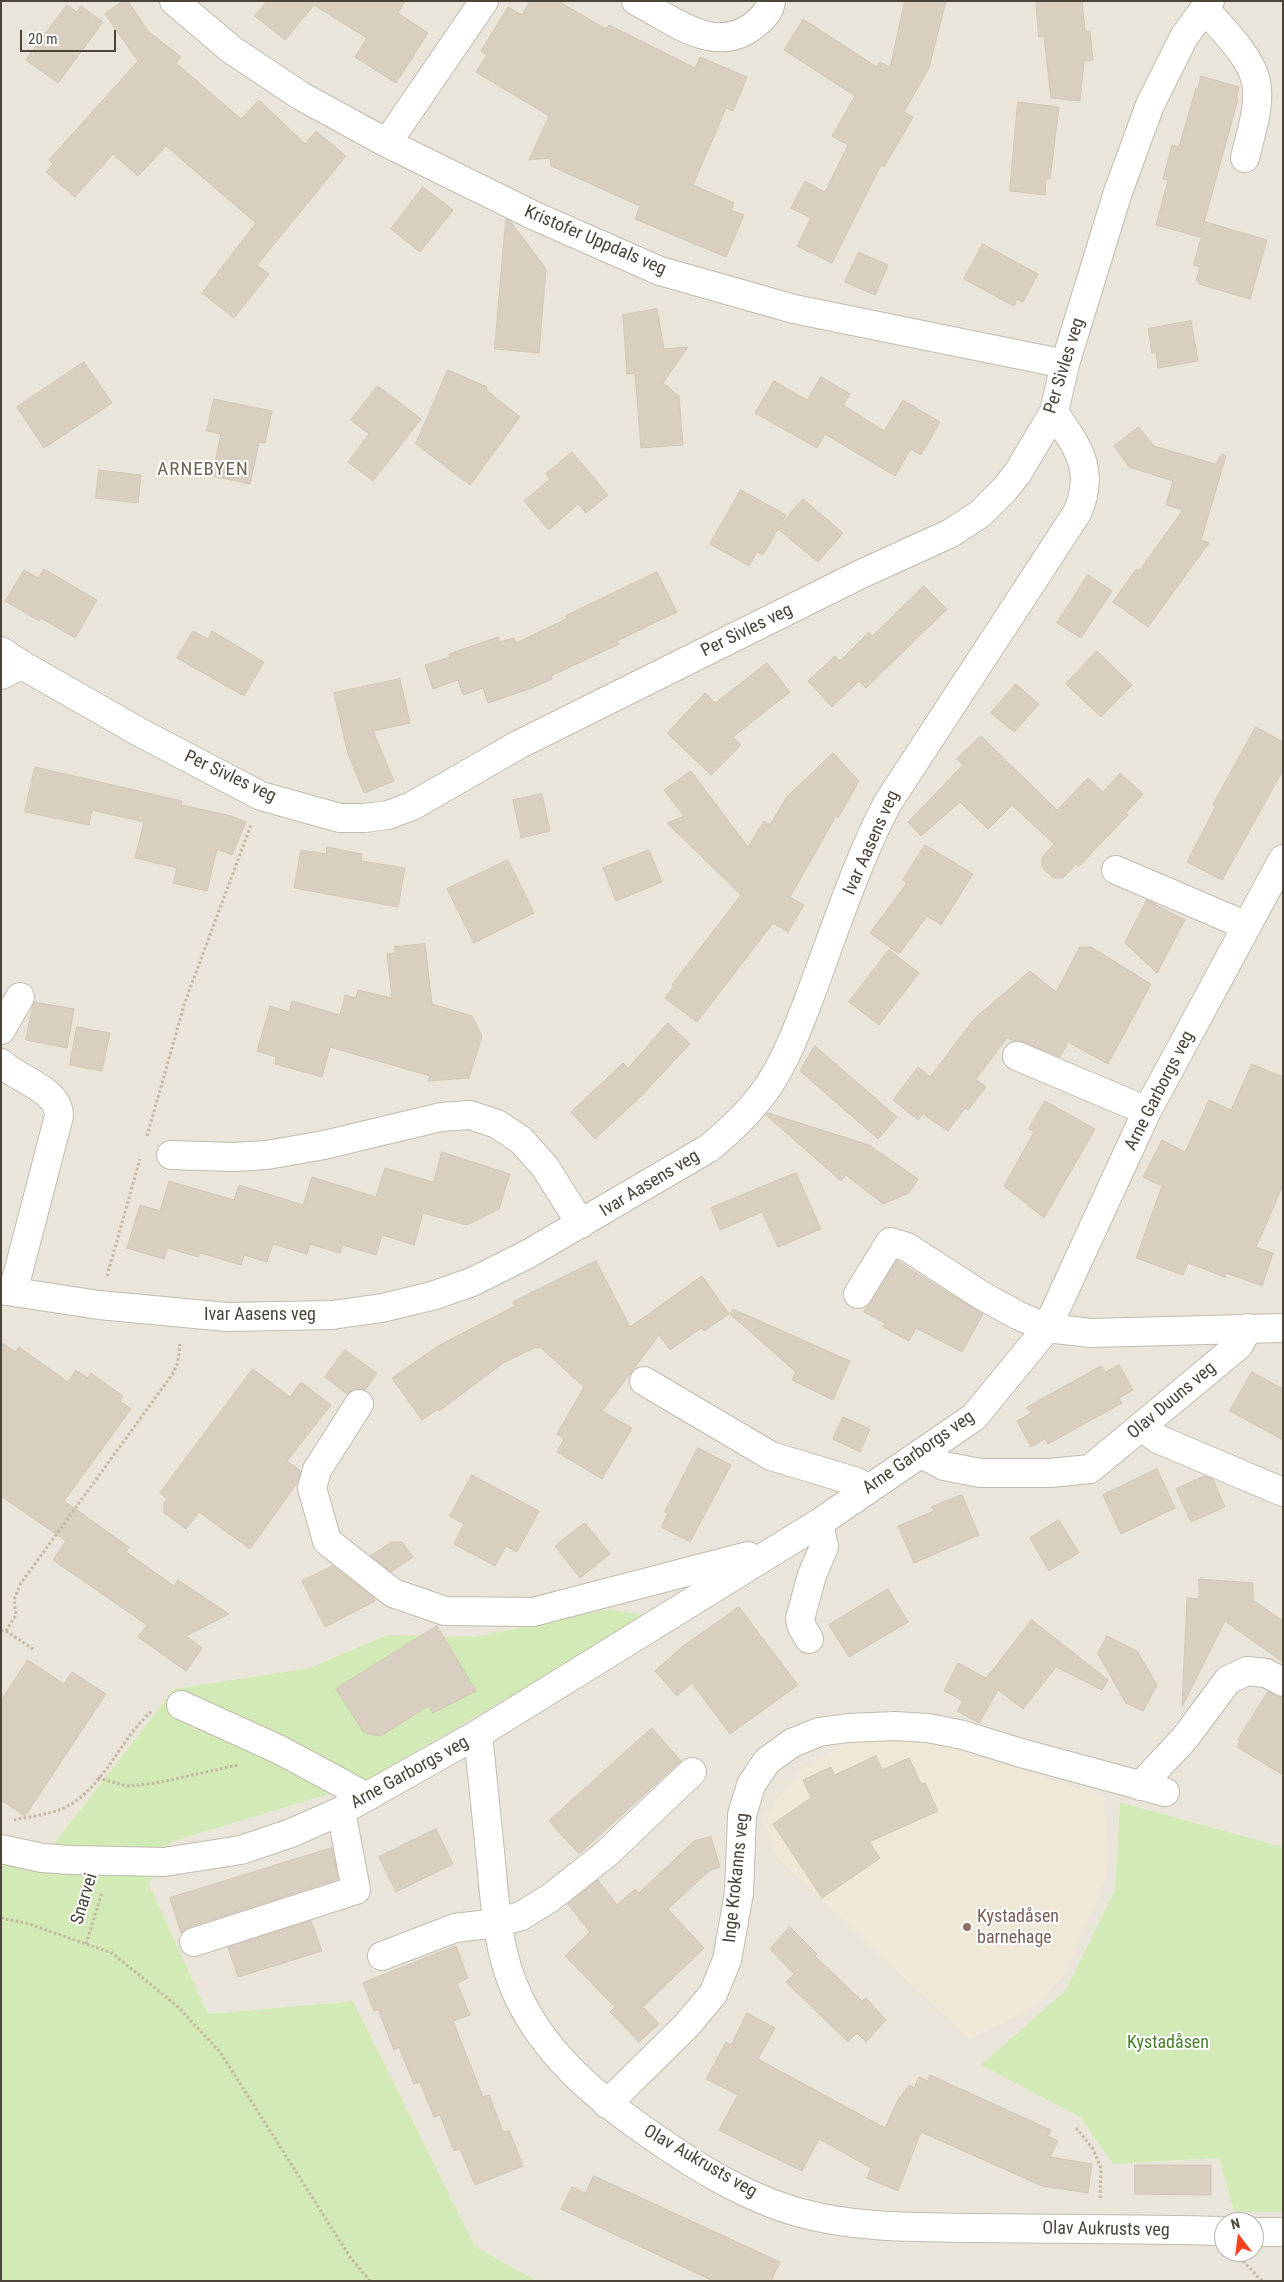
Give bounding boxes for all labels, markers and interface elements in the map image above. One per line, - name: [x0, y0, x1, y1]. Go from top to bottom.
- scale bar: [22, 20, 119, 52]
- text: 20 m: [28, 30, 58, 48]
- street label: Kristofer Uppdals veg: [521, 201, 669, 281]
- street label: Per Sivles veg: [1040, 316, 1090, 416]
- district label: ARNEBYEN: [156, 459, 250, 481]
- street label: Per Sivles veg: [698, 600, 796, 662]
- street label: Per Sivles veg: [181, 746, 279, 808]
- street label: Ivar Aasens veg: [839, 787, 905, 899]
- street label: Arne Garborgs veg: [1121, 1028, 1199, 1154]
- street label: Ivar Aasens veg: [596, 1146, 704, 1222]
- street label: Ivar Aasens veg: [204, 1304, 316, 1326]
- street label: Olav Duuns veg: [1123, 1358, 1221, 1444]
- street label: Arne Garborgs veg: [859, 1407, 979, 1499]
- street label: Arne Garborgs veg: [347, 1732, 473, 1814]
- street label: Inge Krokanns veg: [719, 1812, 755, 1944]
- street label: Snarvei: [67, 1871, 103, 1927]
- place label: Kystadåsen barnehage: [977, 1906, 1059, 1948]
- marker: Kystadåsen barnehage: [961, 1921, 973, 1933]
- park label: Kystadåsen: [1127, 2032, 1209, 2054]
- street label: Olav Aukrusts veg: [639, 2121, 761, 2203]
- north arrow: [1214, 2212, 1264, 2262]
- text: N: [1229, 2215, 1242, 2232]
- street label: Olav Aukrusts veg: [1042, 2218, 1170, 2242]

